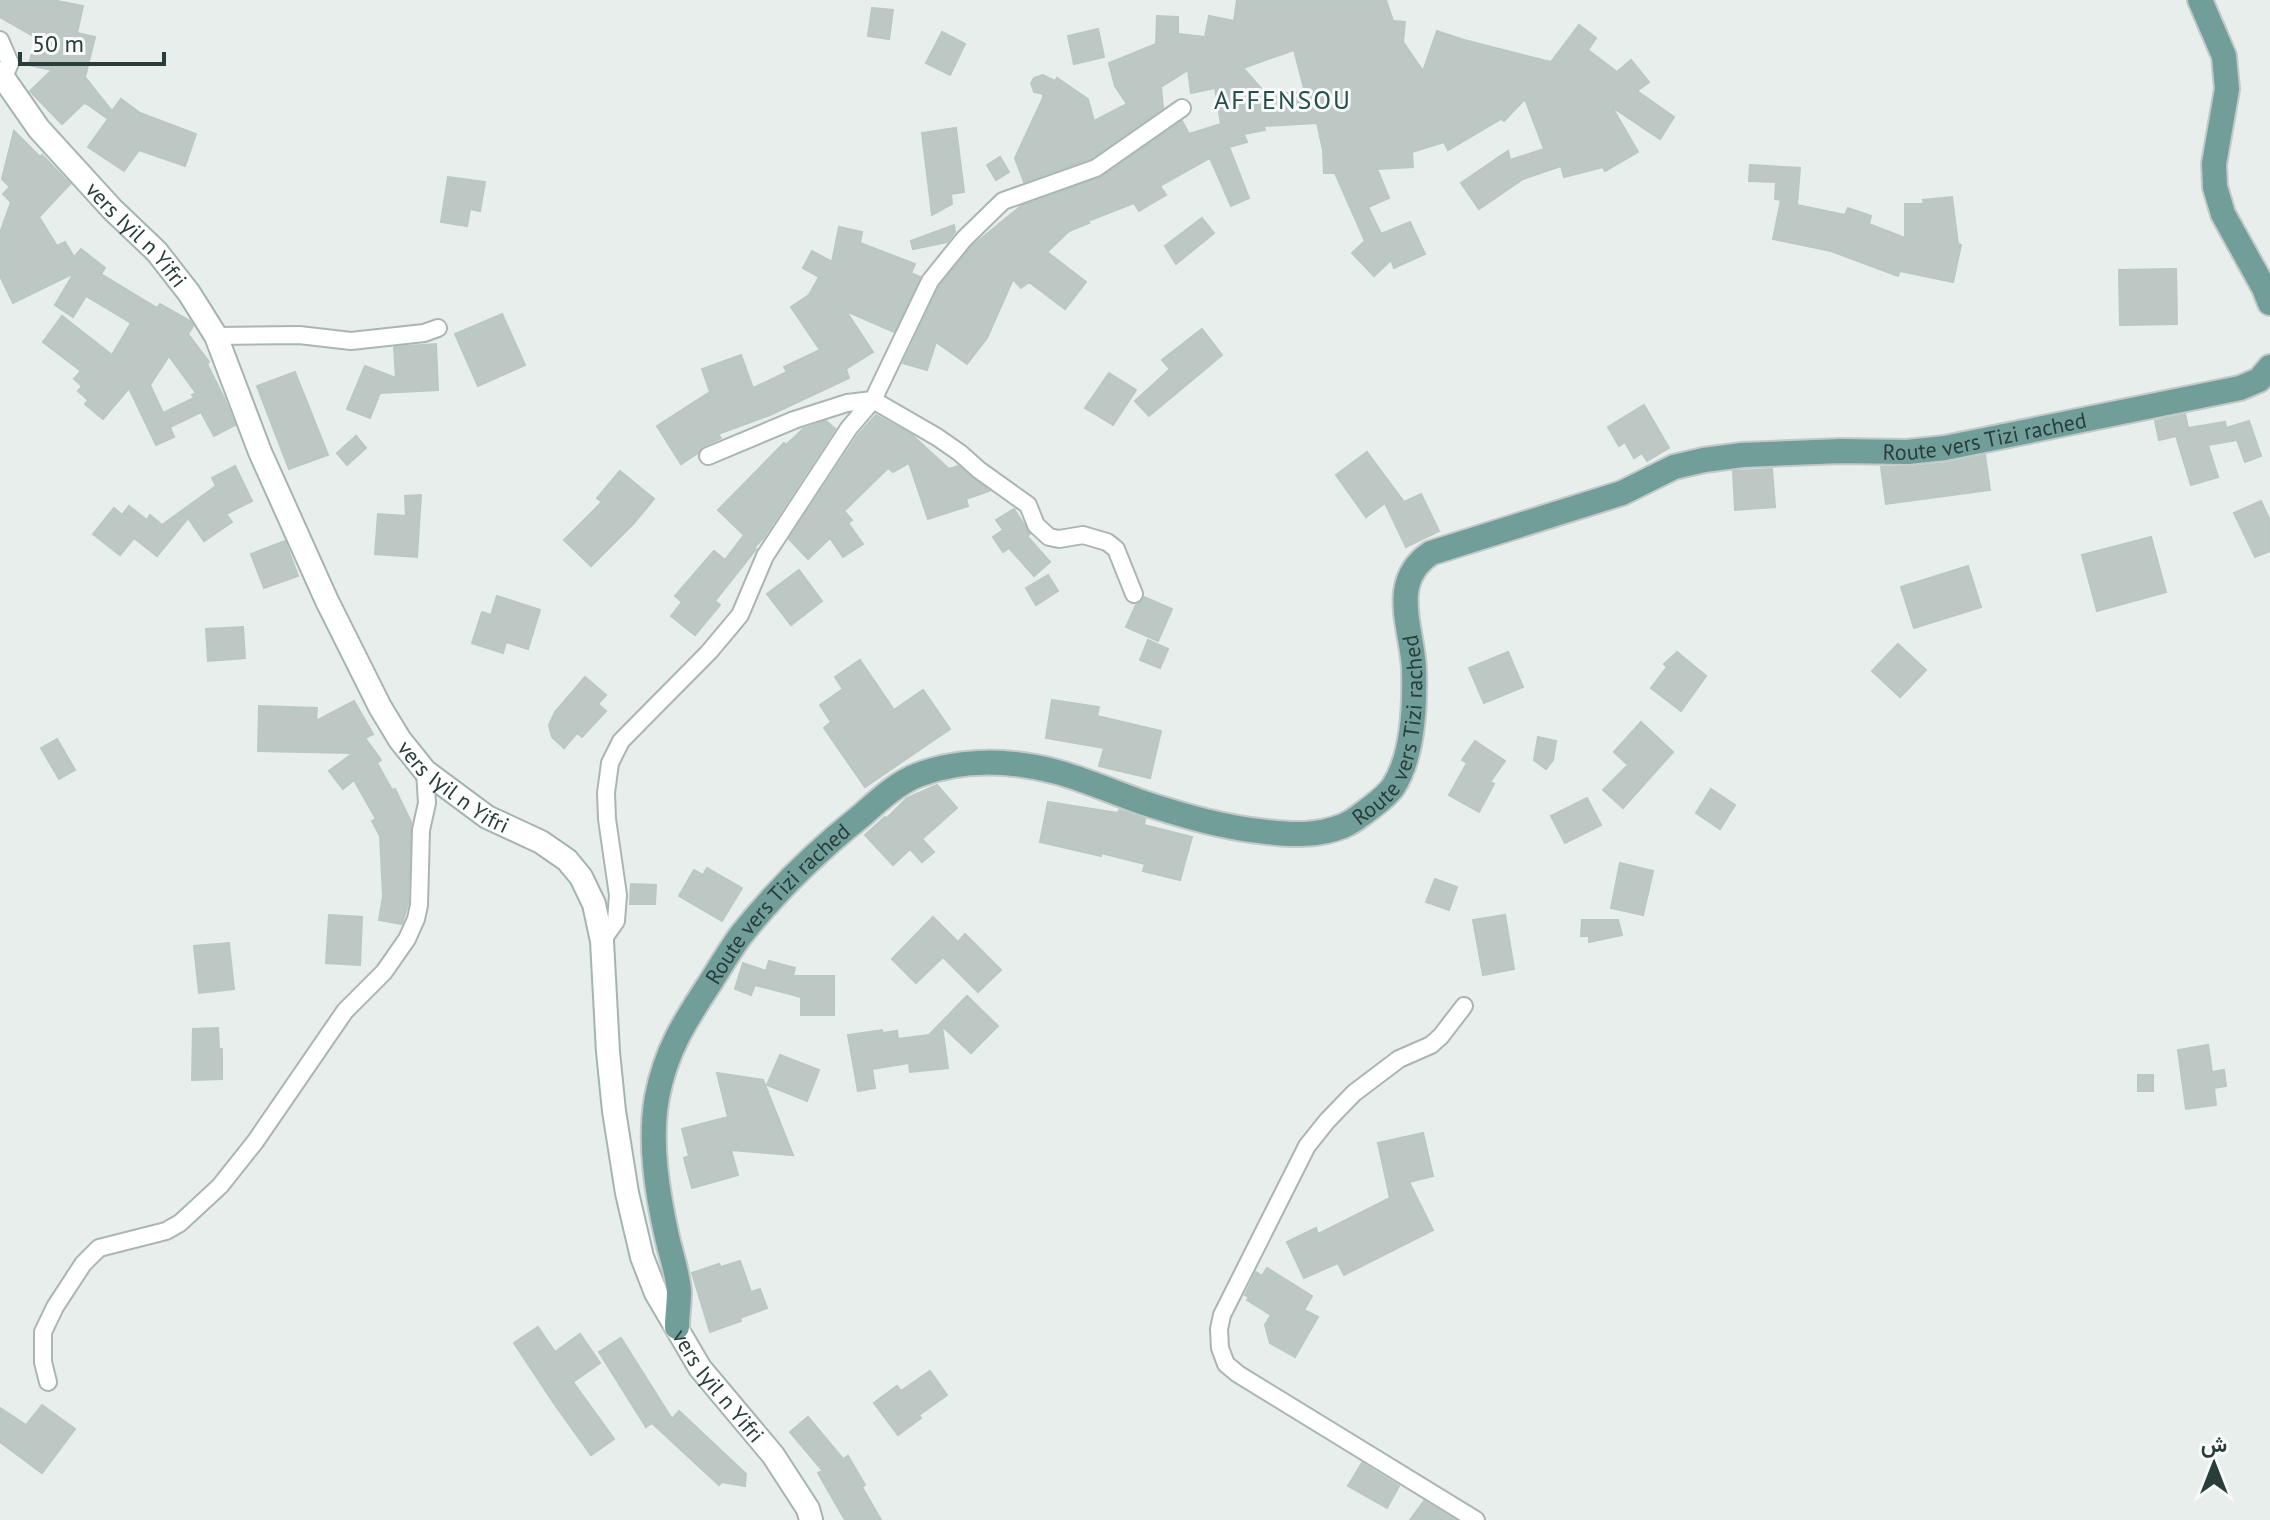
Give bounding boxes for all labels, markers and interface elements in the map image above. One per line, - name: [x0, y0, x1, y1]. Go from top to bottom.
- scale bar: [20, 16, 164, 66]
- text: 50 m: [32, 28, 84, 59]
- district label: AFFENSOU: [1214, 83, 1352, 116]
- street label: vers Iγil n Yifri: [80, 176, 193, 293]
- street label: Route vers Tizi rached: [1883, 406, 2089, 466]
- street label: Route vers Tizi rached: [1346, 633, 1428, 831]
- street label: vers Iγil n Yifri: [392, 734, 513, 839]
- street label: Route vers Tizi rached: [699, 817, 856, 989]
- street label: vers Iγil n Yifri: [666, 1324, 770, 1448]
- north arrow: [2174, 1424, 2254, 1504]
- text: ش: [2201, 1430, 2227, 1458]

